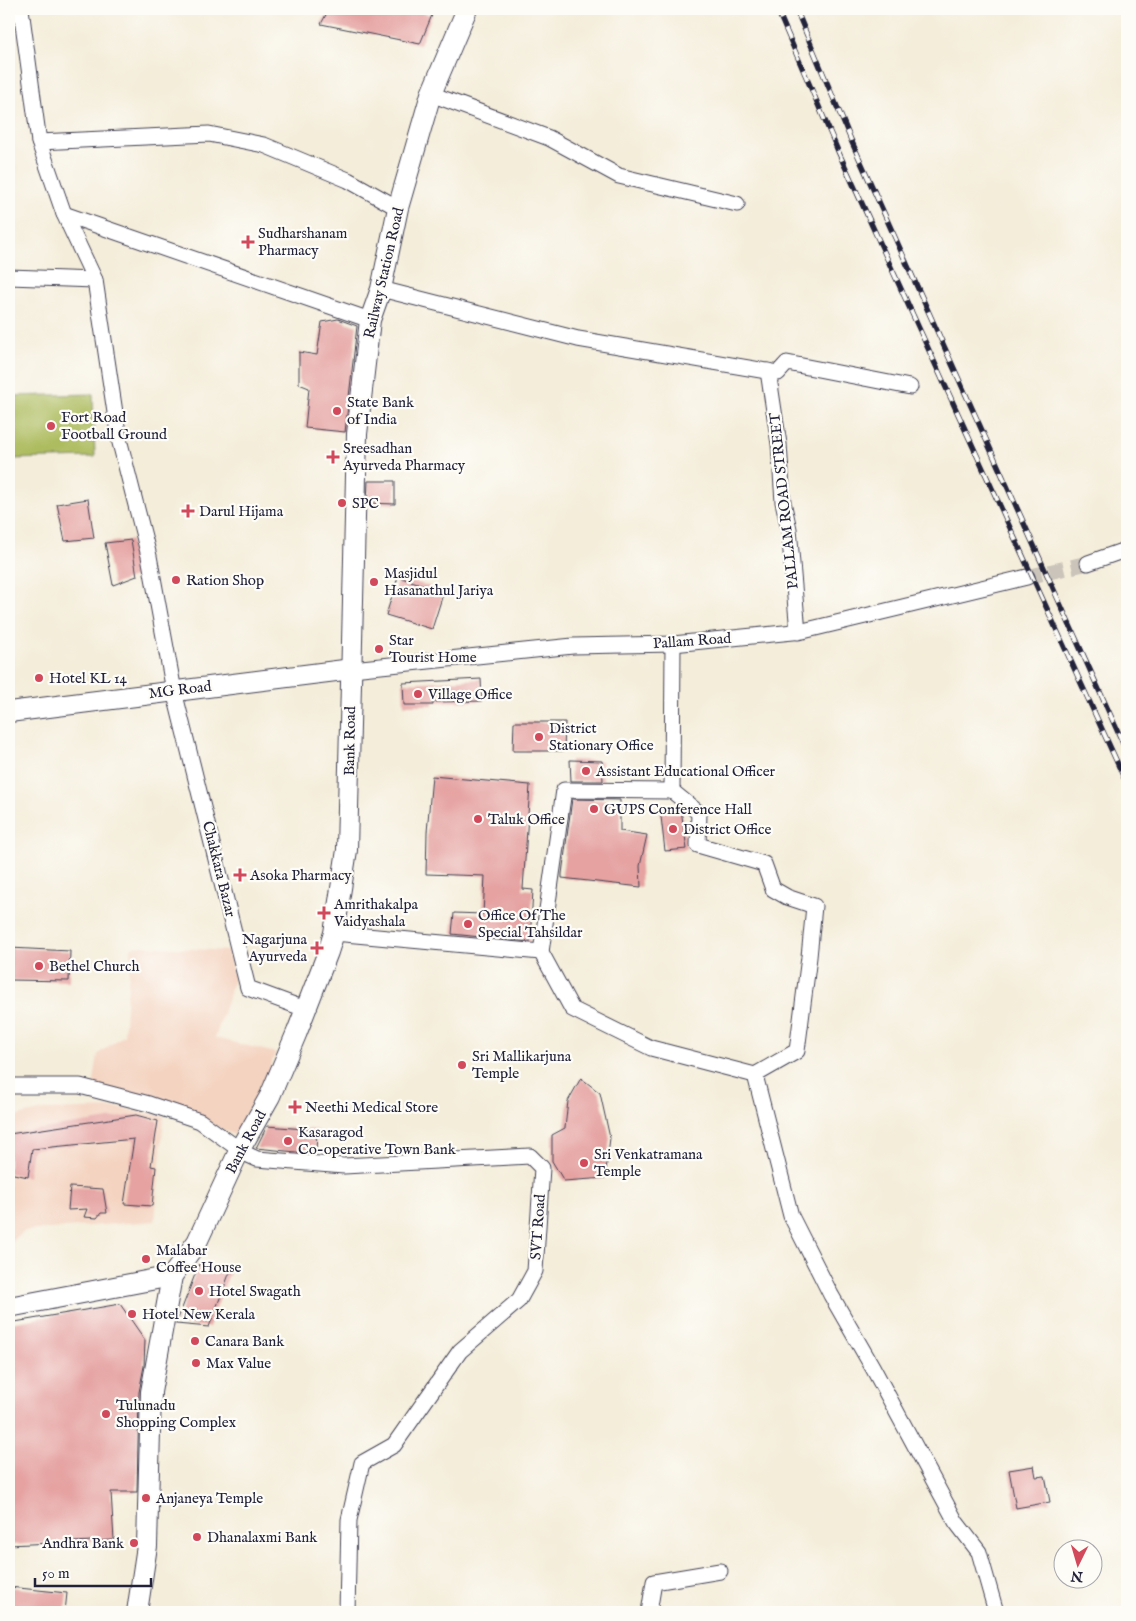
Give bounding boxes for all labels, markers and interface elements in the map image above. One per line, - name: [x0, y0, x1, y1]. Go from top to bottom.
- street label: Railway Station Road: [360, 205, 409, 340]
- place label: Sudharshanam Pharmacy: [258, 224, 348, 260]
- marker: Sudharshanam Pharmacy: [242, 236, 254, 248]
- place label: State Bank of India: [347, 393, 415, 429]
- marker: State Bank of India: [331, 405, 343, 417]
- place label: Fort Road Football Ground: [61, 408, 168, 444]
- street label: PALLAM ROAD STREET: [765, 412, 803, 590]
- marker: Fort Road Football Ground: [45, 420, 57, 432]
- place label: Sreesadhan Ayurveda Pharmacy: [342, 439, 466, 475]
- marker: Sreesadhan Ayurveda Pharmacy: [327, 451, 339, 463]
- place label: SPC: [352, 494, 379, 513]
- marker: SPC: [336, 497, 348, 509]
- place label: Darul Hijama: [199, 502, 284, 521]
- marker: Darul Hijama: [181, 504, 195, 518]
- place label: Masjidul Hasanathul Jariya: [384, 564, 494, 600]
- place label: Ration Shop: [186, 571, 264, 590]
- marker: Ration Shop: [170, 574, 182, 586]
- marker: Masjidul Hasanathul Jariya: [368, 576, 380, 588]
- street label: Pallam Road: [652, 629, 733, 653]
- place label: Star Tourist Home: [389, 631, 477, 667]
- marker: Star Tourist Home: [373, 643, 385, 655]
- place label: Hotel KL 14: [49, 669, 128, 688]
- marker: Hotel KL 14: [33, 672, 45, 684]
- street label: MG Road: [148, 677, 213, 703]
- place label: Village Office: [427, 685, 512, 704]
- marker: Village Office: [412, 688, 424, 700]
- street label: Bank Road: [340, 705, 360, 776]
- place label: District Stationary Office: [549, 719, 654, 755]
- marker: District Stationary Office: [533, 731, 545, 743]
- place label: Assistant Educational Officer: [595, 762, 776, 781]
- marker: Assistant Educational Officer: [580, 765, 592, 777]
- place label: GUPS Conference Hall: [604, 800, 753, 819]
- marker: GUPS Conference Hall: [588, 803, 600, 815]
- place label: Taluk Office: [488, 810, 565, 829]
- marker: Taluk Office: [472, 813, 484, 825]
- street label: Chakkara Bazar: [198, 819, 240, 919]
- place label: District Office: [683, 820, 771, 839]
- marker: District Office: [667, 823, 679, 835]
- place label: Asoka Pharmacy: [249, 866, 352, 885]
- marker: Asoka Pharmacy: [234, 869, 246, 881]
- place label: Amrithakalpa Vaidyashala: [333, 895, 419, 931]
- place label: Office Of The Special Tahsildar: [478, 906, 583, 942]
- marker: Amrithakalpa Vaidyashala: [318, 907, 330, 919]
- marker: Office Of The Special Tahsildar: [462, 918, 474, 930]
- place label: Nagarjuna Ayurveda: [242, 930, 308, 966]
- marker: Nagarjuna Ayurveda: [311, 942, 323, 954]
- place label: Bethel Church: [49, 957, 140, 976]
- marker: Bethel Church: [33, 960, 45, 972]
- place label: Sri Mallikarjuna Temple: [472, 1047, 572, 1083]
- marker: Sri Mallikarjuna Temple: [456, 1059, 468, 1071]
- place label: Neethi Medical Store: [305, 1098, 438, 1117]
- marker: Neethi Medical Store: [289, 1101, 301, 1113]
- street label: Bank Road: [221, 1106, 271, 1177]
- place label: Kasaragod Co-operative Town Bank: [298, 1123, 457, 1159]
- marker: Kasaragod Co-operative Town Bank: [282, 1135, 294, 1147]
- place label: Sri Venkatramana Temple: [594, 1145, 703, 1181]
- marker: Sri Venkatramana Temple: [578, 1157, 590, 1169]
- street label: SVT Road: [526, 1192, 550, 1261]
- place label: Malabar Coffee House: [156, 1241, 241, 1277]
- marker: Malabar Coffee House: [140, 1253, 152, 1265]
- place label: Hotel Swagath: [209, 1282, 301, 1301]
- marker: Hotel Swagath: [193, 1285, 205, 1297]
- place label: Hotel New Kerala: [142, 1305, 256, 1324]
- marker: Hotel New Kerala: [126, 1308, 138, 1320]
- place label: Canara Bank: [205, 1332, 285, 1351]
- marker: Canara Bank: [189, 1335, 201, 1347]
- place label: Max Value: [206, 1354, 271, 1373]
- marker: Max Value: [190, 1357, 202, 1369]
- place label: Tulunadu Shopping Complex: [116, 1396, 237, 1432]
- marker: Tulunadu Shopping Complex: [100, 1408, 112, 1420]
- place label: Anjaneya Temple: [155, 1489, 263, 1508]
- marker: Anjaneya Temple: [140, 1492, 152, 1504]
- place label: Dhanalaxmi Bank: [207, 1528, 318, 1547]
- marker: Dhanalaxmi Bank: [191, 1531, 203, 1543]
- place label: Andhra Bank: [41, 1534, 125, 1553]
- marker: Andhra Bank: [128, 1537, 140, 1549]
- north arrow: [1054, 1538, 1104, 1588]
- scale bar: [35, 1556, 151, 1588]
- text: 50 m: [42, 1564, 70, 1583]
- text: N: [1070, 1566, 1085, 1586]

